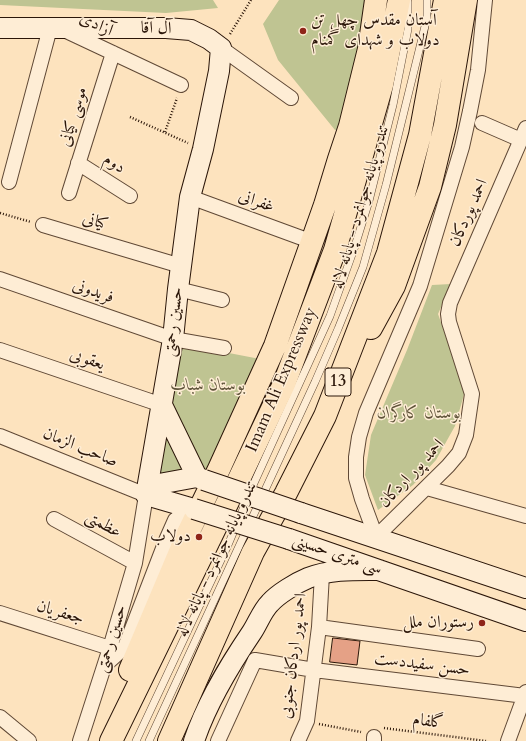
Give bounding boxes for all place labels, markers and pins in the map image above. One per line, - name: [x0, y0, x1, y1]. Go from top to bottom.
- place label: آستان مقدس چهل تن دولاب و شهدای گمنام: [311, 11, 440, 51]
- marker: آستان مقدس چهل تن دولاب و شهدای گمنام: [298, 26, 308, 36]
- place label: دولاب: [150, 527, 191, 547]
- marker: دولاب: [194, 532, 204, 542]
- place label: رستوران ملل: [403, 613, 474, 633]
- marker: رستوران ملل: [477, 618, 487, 628]

